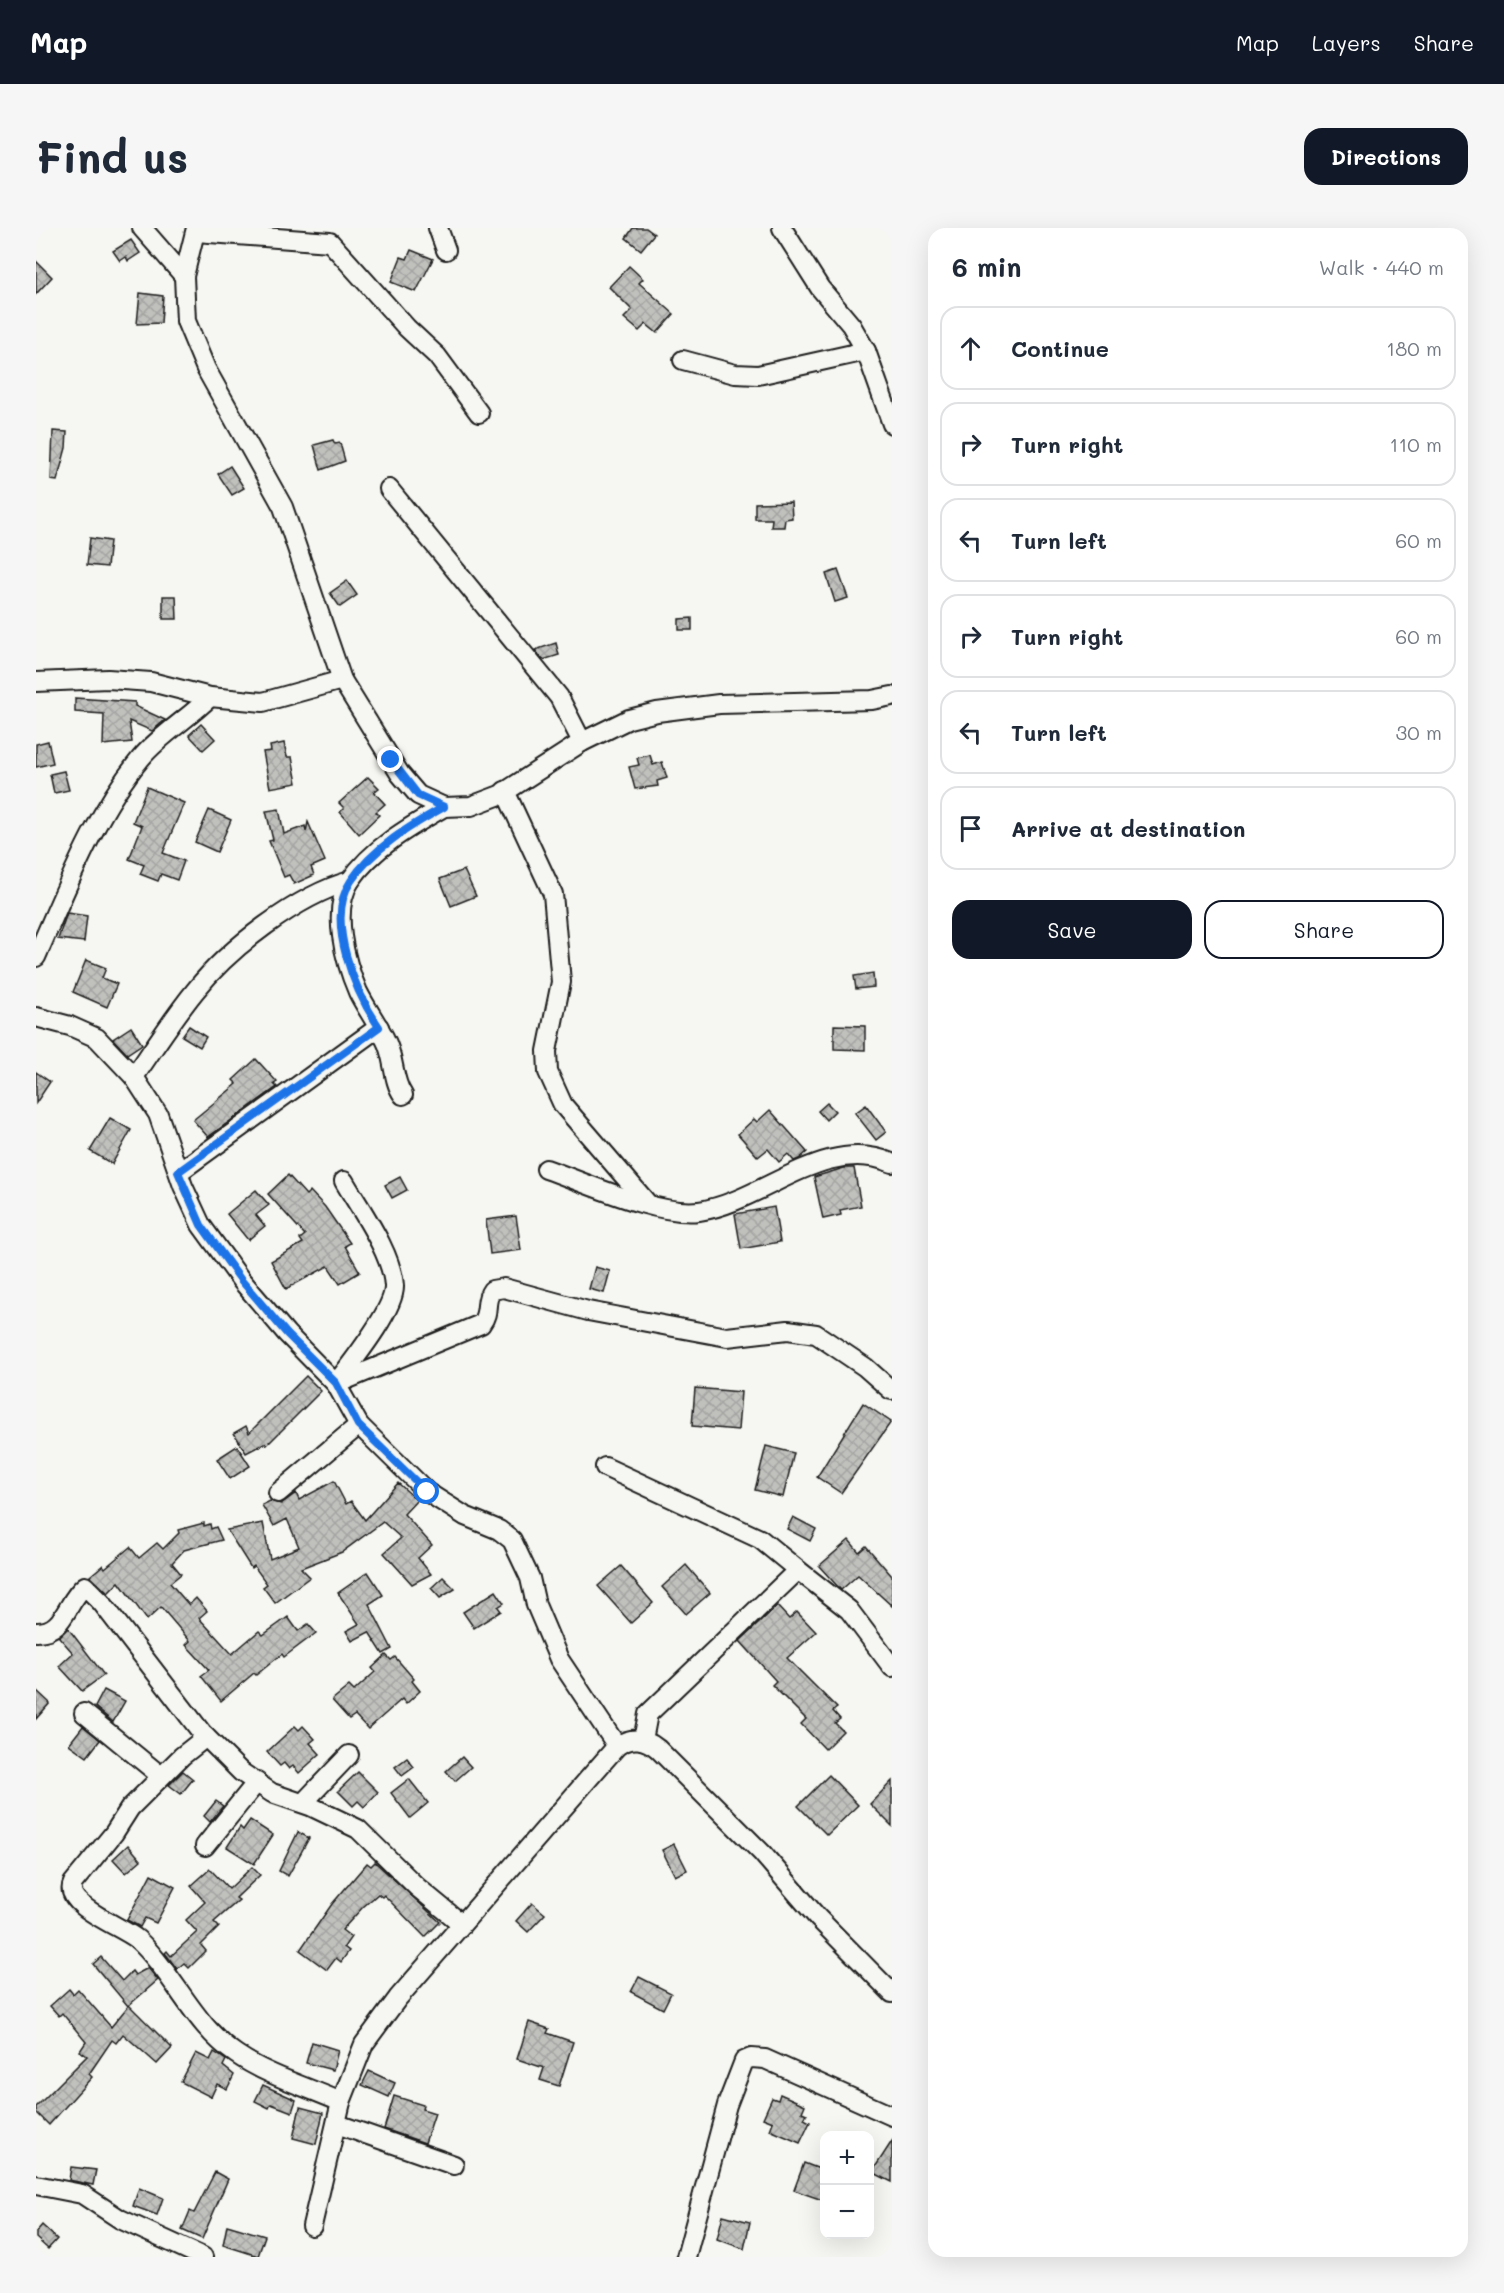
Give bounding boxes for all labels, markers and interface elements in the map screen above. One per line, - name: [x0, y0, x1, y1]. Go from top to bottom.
- text: Map: [30, 24, 87, 60]
- text: Map: [1236, 29, 1279, 56]
- text: Layers: [1312, 29, 1381, 56]
- text: Share: [1414, 29, 1474, 56]
- button: Directions: [1304, 128, 1468, 185]
- text: Find us: [36, 129, 188, 184]
- text: 6 min: [952, 250, 1021, 284]
- text: Walk · 440 m: [1319, 254, 1444, 280]
- icon: ahead: [954, 332, 987, 365]
- text: Continue: [1011, 334, 1109, 363]
- text: 180 m: [1386, 335, 1442, 361]
- icon: right: [954, 428, 987, 461]
- text: Turn right: [1011, 430, 1123, 459]
- text: 110 m: [1389, 431, 1442, 457]
- icon: left: [954, 524, 987, 557]
- text: Turn left: [1011, 526, 1107, 555]
- text: 60 m: [1395, 527, 1442, 553]
- icon: right: [954, 620, 987, 653]
- text: Turn right: [1011, 622, 1123, 651]
- text: 60 m: [1395, 623, 1442, 649]
- icon: left: [954, 716, 987, 749]
- text: Turn left: [1011, 718, 1107, 747]
- text: 30 m: [1396, 719, 1442, 745]
- route end: [377, 746, 403, 772]
- icon: arrive: [954, 812, 987, 845]
- text: Arrive at destination: [1011, 814, 1246, 843]
- button: Save: [952, 900, 1192, 959]
- button: Share: [1204, 900, 1444, 959]
- route start: [413, 1478, 439, 1504]
- map controls: [820, 2131, 874, 2239]
- button: +: [820, 2131, 874, 2185]
- button: −: [820, 2185, 874, 2239]

